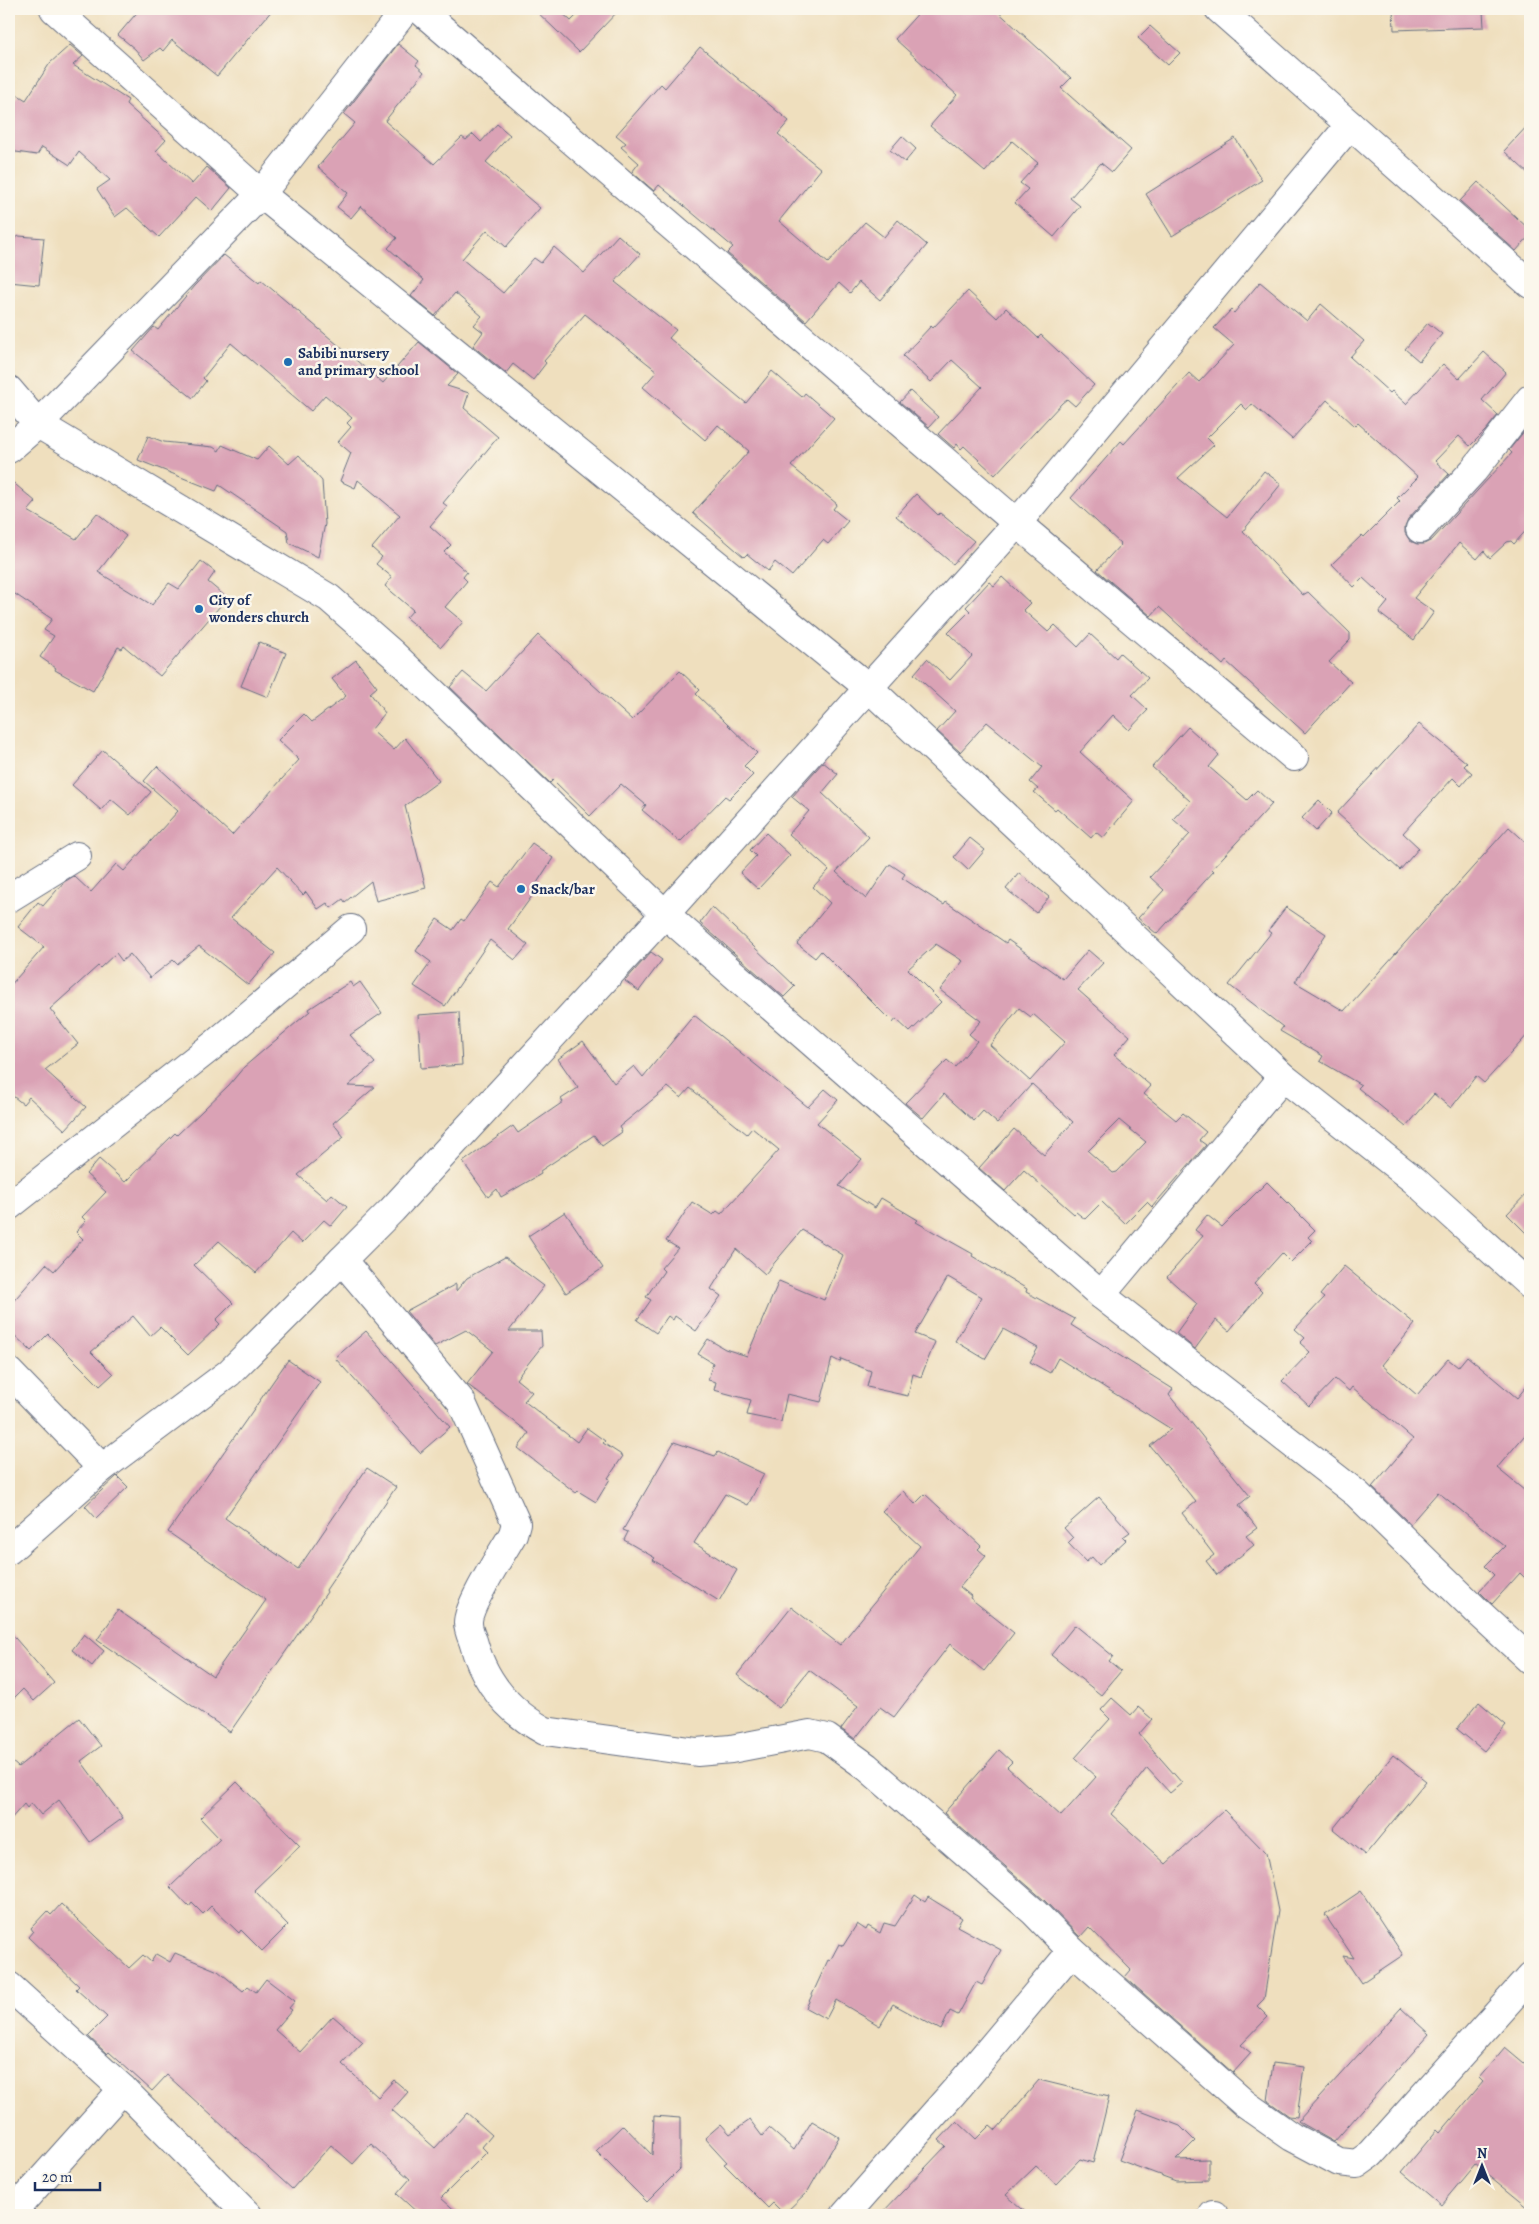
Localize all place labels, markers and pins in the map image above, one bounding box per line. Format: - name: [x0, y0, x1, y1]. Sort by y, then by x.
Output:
- place label: Sabibi nursery and primary school: [298, 343, 419, 380]
- marker: Sabibi nursery and primary school: [282, 356, 294, 368]
- place label: City of wonders church: [208, 590, 309, 627]
- marker: City of wonders church: [193, 603, 205, 615]
- place label: Snack/bar: [531, 879, 595, 899]
- marker: Snack/bar: [515, 883, 527, 895]

